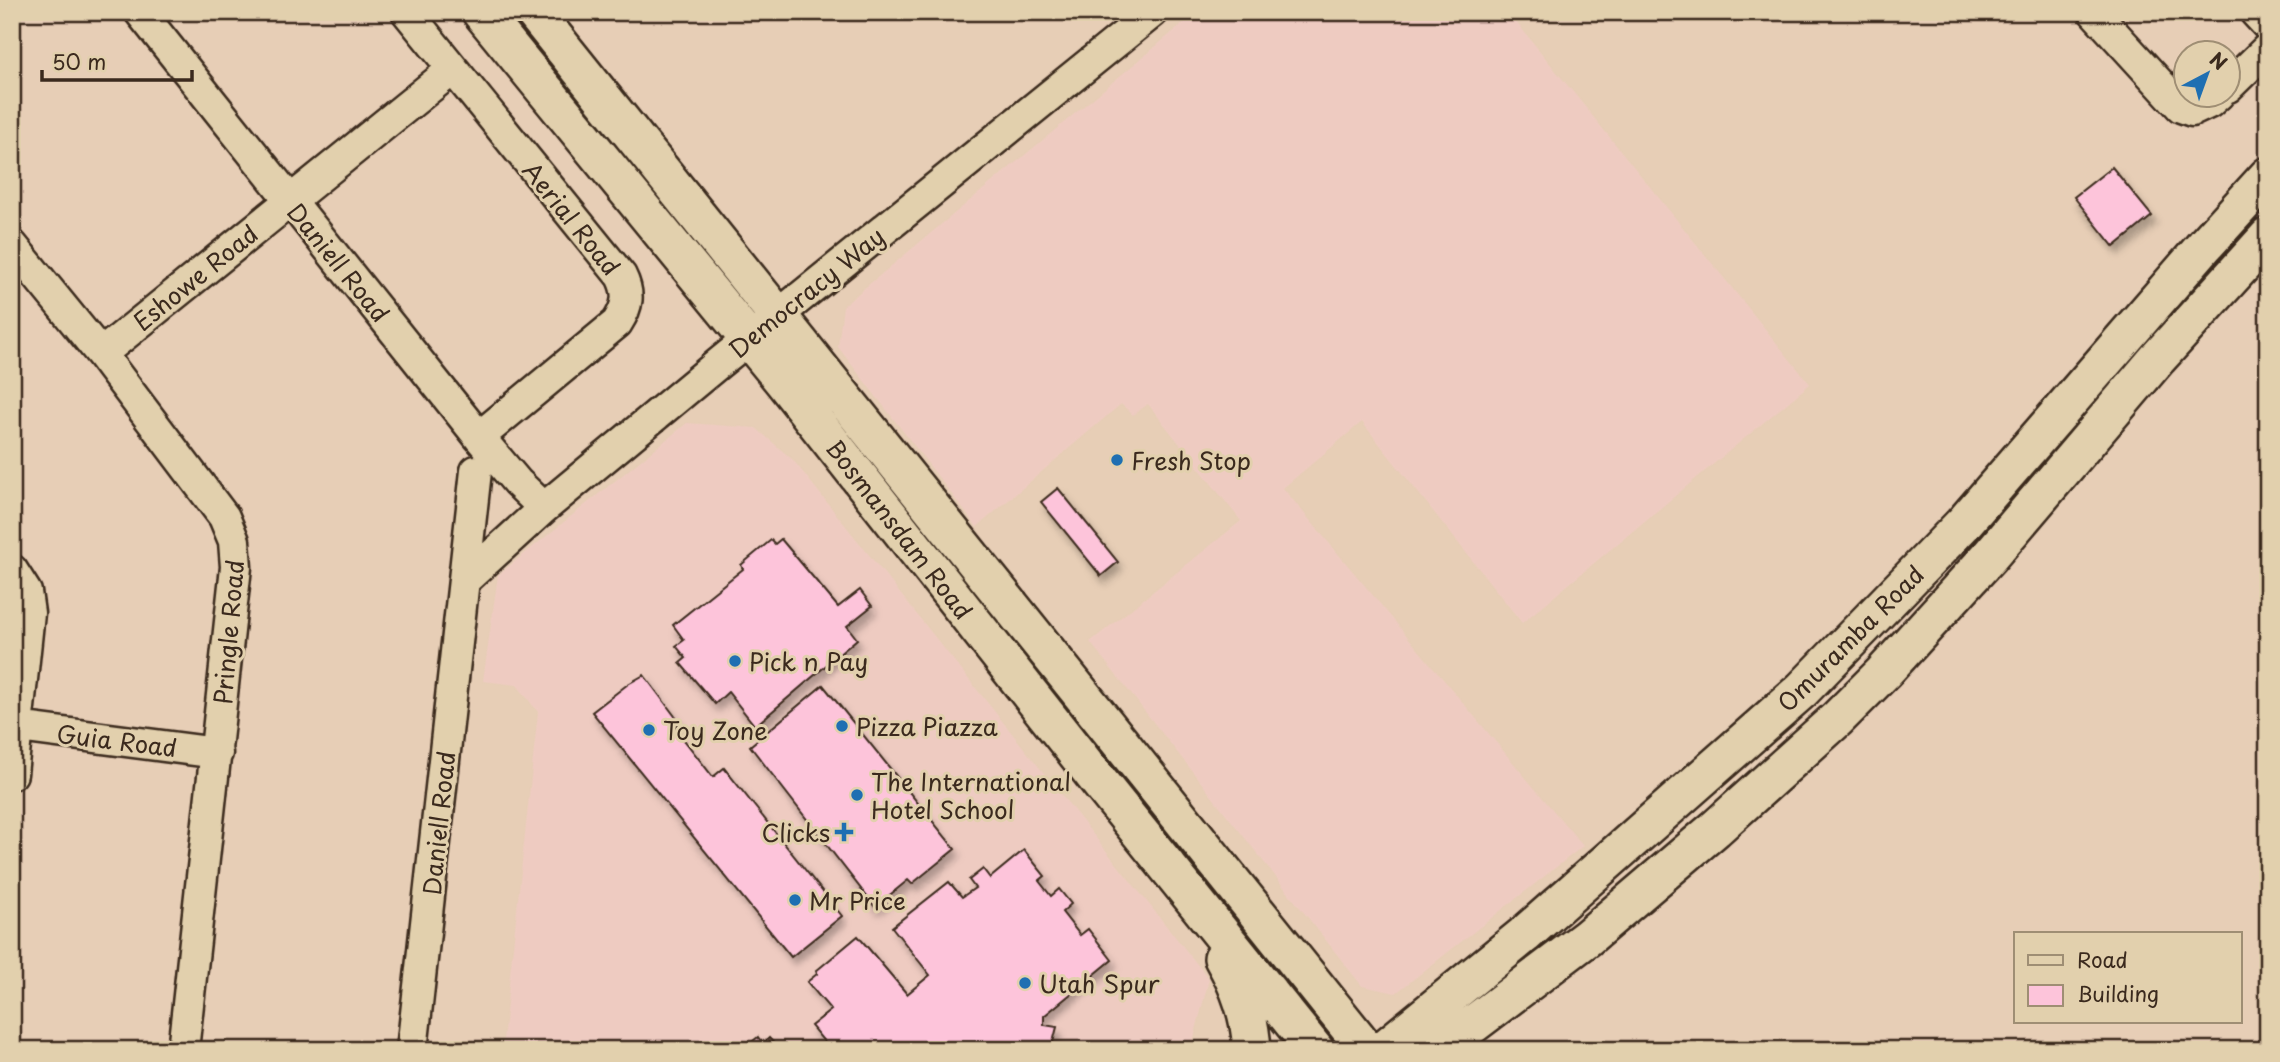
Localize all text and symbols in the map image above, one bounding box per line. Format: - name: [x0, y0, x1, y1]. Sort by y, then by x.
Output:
- scale bar: [42, 38, 192, 82]
- north arrow: [2172, 38, 2242, 108]
- text: 50 m: [52, 45, 106, 77]
- text: N: [2204, 45, 2234, 76]
- street label: Aerial Road: [515, 153, 629, 283]
- street label: Daniell Road: [280, 195, 398, 329]
- street label: Eshowe Road: [125, 215, 265, 339]
- street label: Democracy Way: [720, 218, 892, 366]
- street label: Bosmansdam Road: [818, 431, 982, 627]
- place label: Fresh Stop: [1131, 442, 1251, 478]
- marker: Fresh Stop: [1109, 452, 1125, 468]
- street label: Omuramba Road: [1769, 557, 1931, 719]
- street label: Pringle Road: [204, 558, 252, 706]
- place label: Pick n Pay: [749, 643, 868, 679]
- marker: Pick n Pay: [727, 653, 743, 669]
- place label: Pizza Piazza: [856, 708, 998, 744]
- place label: Toy Zone: [663, 712, 768, 748]
- street label: Guia Road: [55, 715, 179, 765]
- marker: Pizza Piazza: [834, 718, 850, 734]
- marker: Toy Zone: [641, 722, 657, 738]
- street label: Daniell Road: [413, 749, 463, 897]
- place label: The International Hotel School: [871, 763, 1071, 827]
- marker: The International Hotel School: [849, 787, 865, 803]
- place label: Clicks: [761, 814, 830, 850]
- marker: Clicks: [836, 824, 852, 840]
- place label: Mr Price: [809, 882, 906, 918]
- marker: Mr Price: [787, 892, 803, 908]
- legend: [2014, 932, 2242, 1024]
- text: Road: [2077, 943, 2128, 975]
- place label: Utah Spur: [1039, 965, 1160, 1001]
- marker: Utah Spur: [1017, 975, 1033, 991]
- text: Building: [2077, 977, 2159, 1009]

